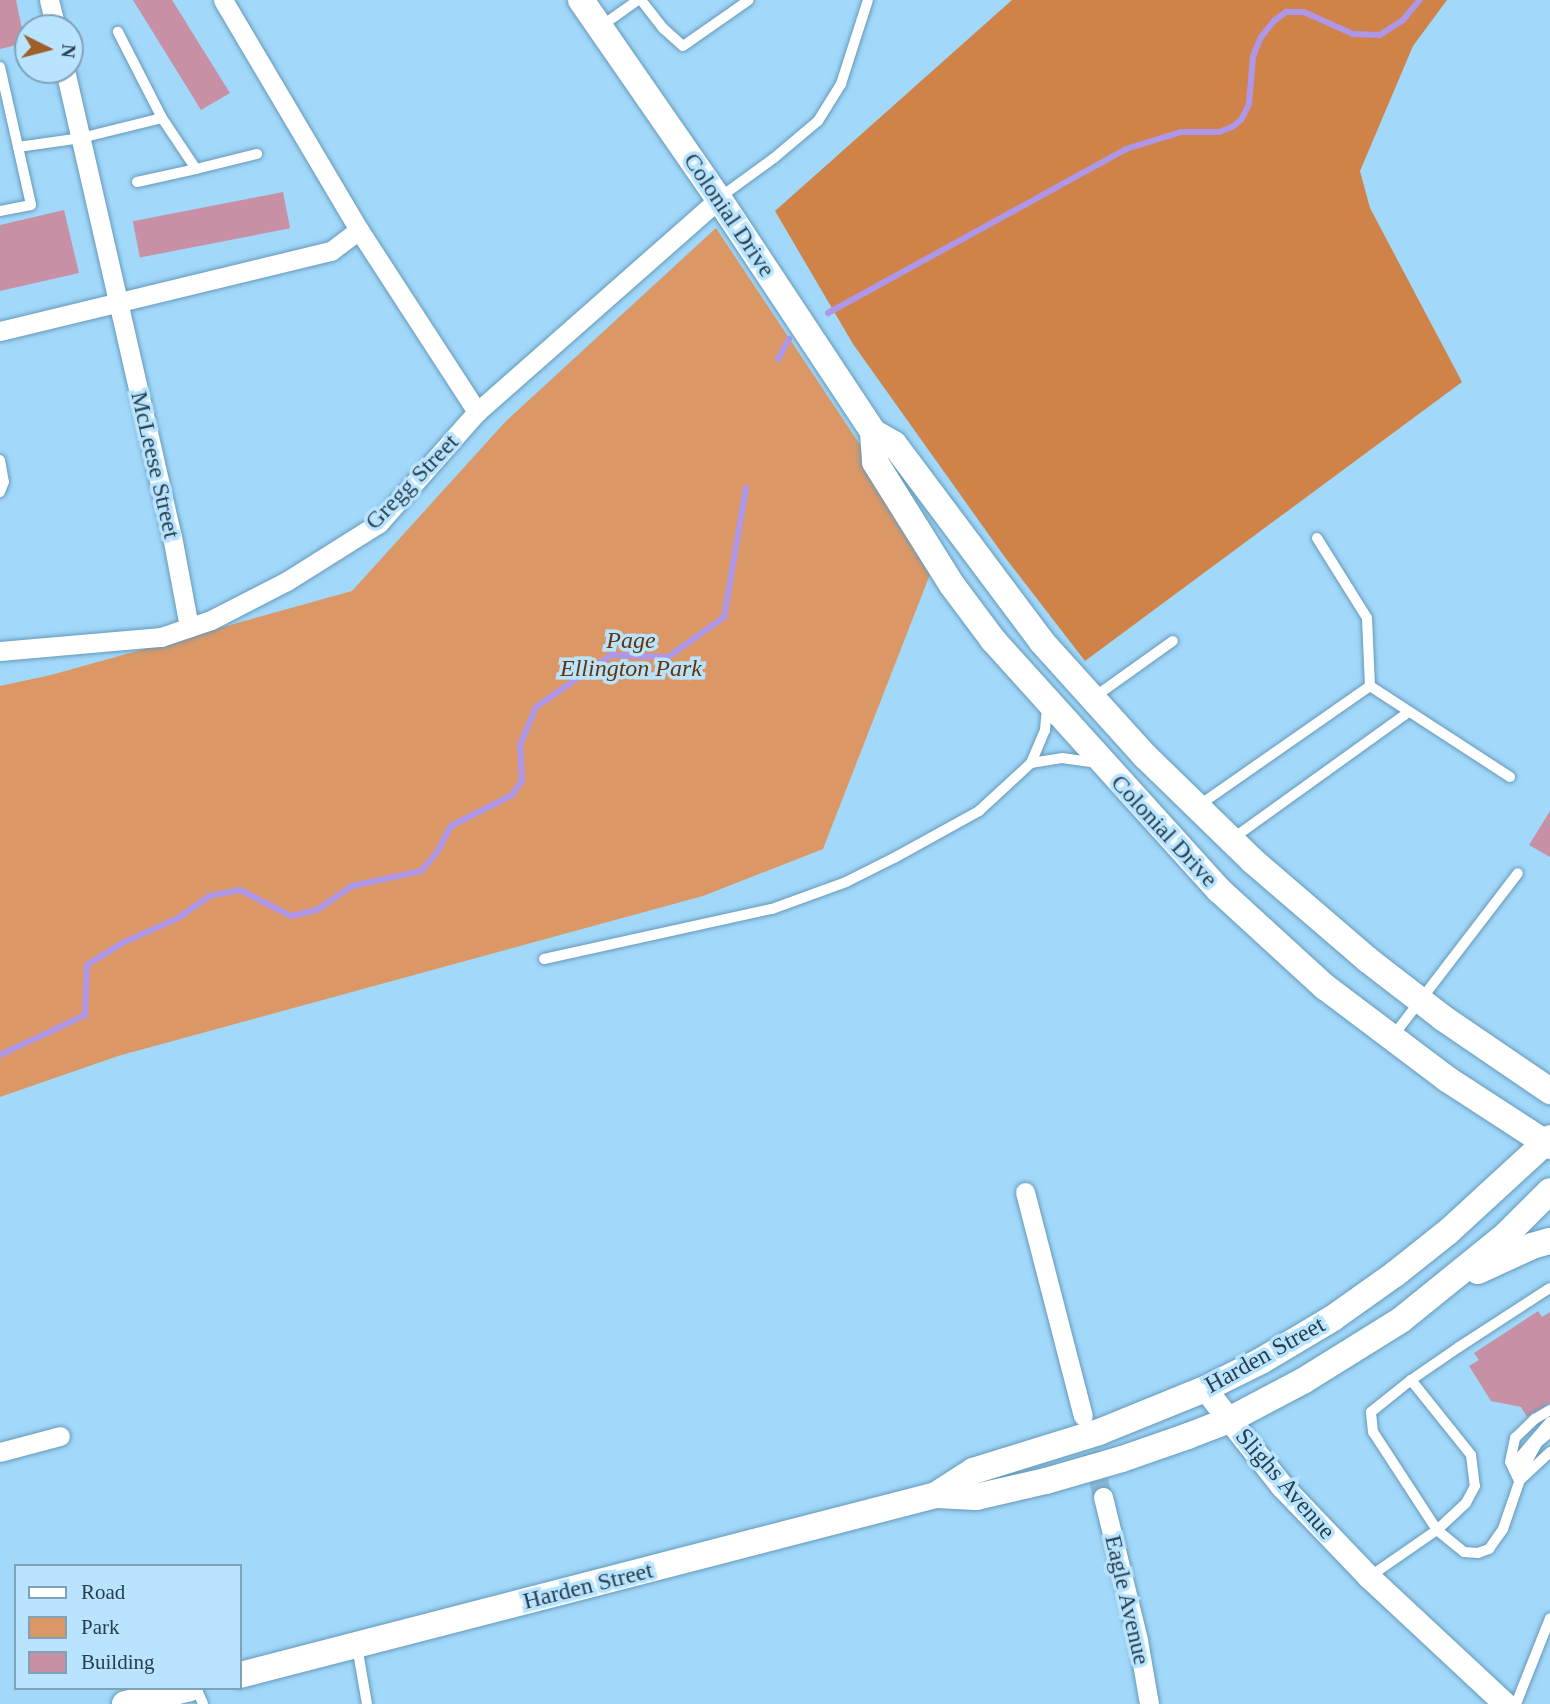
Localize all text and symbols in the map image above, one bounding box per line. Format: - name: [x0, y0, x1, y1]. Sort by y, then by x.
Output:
- north arrow: [14, 14, 84, 84]
- text: N: [57, 43, 80, 59]
- street label: Colonial Drive: [677, 148, 781, 282]
- street label: McLeese Street: [124, 389, 186, 541]
- street label: Gregg Street: [359, 428, 465, 536]
- park label: Page Ellington Park: [560, 627, 702, 683]
- street label: Colonial Drive: [1105, 769, 1223, 893]
- street label: Harden Street: [1200, 1310, 1330, 1400]
- street label: Slighs Avenue: [1229, 1422, 1341, 1546]
- street label: Eagle Avenue: [1098, 1532, 1156, 1668]
- street label: Harden Street: [520, 1556, 656, 1616]
- legend: [14, 1564, 242, 1690]
- text: Road: [81, 1580, 125, 1604]
- text: Park: [81, 1615, 120, 1639]
- text: Building: [81, 1650, 155, 1674]

